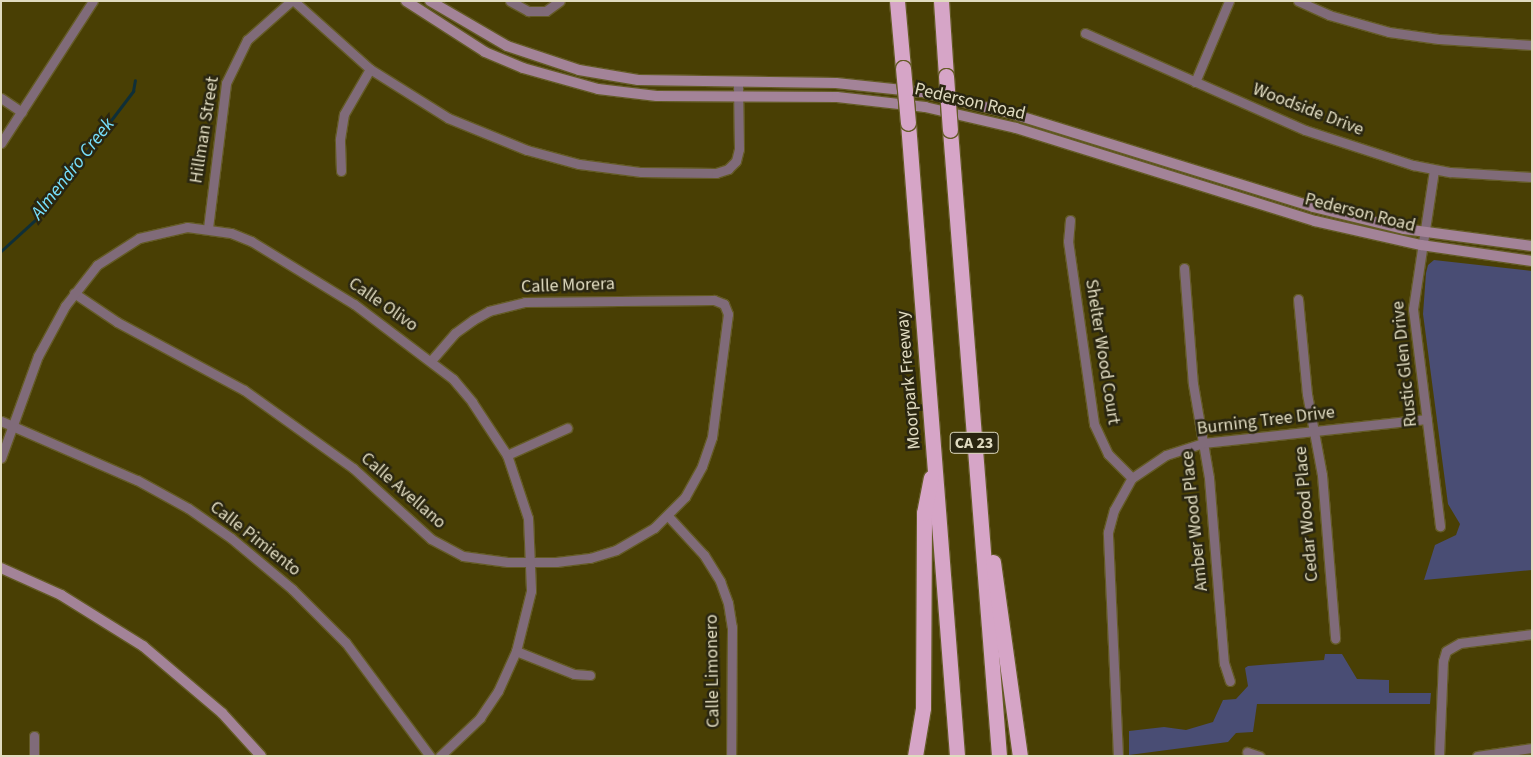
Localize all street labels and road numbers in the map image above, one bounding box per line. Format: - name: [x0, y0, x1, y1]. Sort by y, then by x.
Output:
- street label: Hillman Street: [186, 75, 224, 185]
- street label: Pederson Road: [912, 79, 1028, 125]
- street label: Woodside Drive: [1249, 79, 1367, 141]
- street label: Pederson Road: [1302, 189, 1418, 237]
- street label: Calle Olivo: [344, 273, 422, 337]
- street label: Calle Morera: [521, 274, 615, 298]
- street label: Shelter Wood Court: [1080, 278, 1124, 426]
- street label: Rustic Glen Drive: [1388, 300, 1422, 428]
- street label: Moorpark Freeway: [892, 310, 926, 450]
- street label: Burning Tree Drive: [1196, 402, 1336, 440]
- road number: CA 23: [949, 429, 999, 456]
- street label: Cedar Wood Place: [1290, 445, 1324, 583]
- street label: Calle Avellano: [356, 448, 450, 534]
- street label: Amber Wood Place: [1177, 450, 1213, 592]
- street label: Calle Pimiento: [205, 497, 305, 581]
- street label: Calle Limonero: [701, 614, 725, 728]

